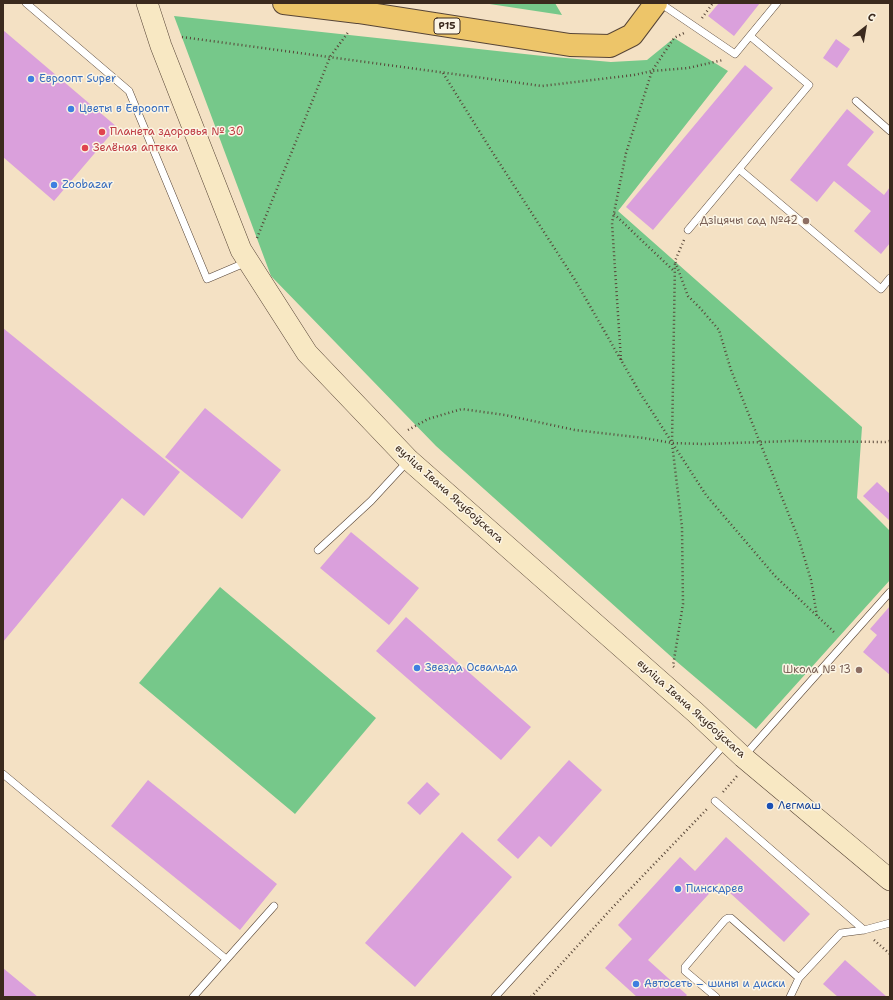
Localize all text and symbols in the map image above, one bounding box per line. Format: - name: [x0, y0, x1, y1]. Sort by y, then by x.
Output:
- north arrow: [845, 8, 885, 48]
- text: С: [865, 9, 878, 25]
- road number: Р15: [434, 18, 460, 34]
- place label: Евроопт Super: [39, 72, 116, 86]
- marker: Евроопт Super: [26, 74, 36, 84]
- place label: Цветы в Евроопт: [79, 102, 169, 116]
- marker: Цветы в Евроопт: [66, 104, 76, 114]
- place label: Планета здоровья № 30: [110, 125, 243, 139]
- marker: Планета здоровья № 30: [97, 127, 107, 137]
- place label: Зелёная аптека: [93, 141, 178, 155]
- marker: Зелёная аптека: [80, 143, 90, 153]
- place label: Zoobazar: [62, 178, 113, 192]
- marker: Zoobazar: [49, 180, 59, 190]
- place label: Дзіцячы сад №42: [700, 214, 798, 228]
- marker: Дзіцячы сад №42: [801, 216, 811, 226]
- street label: вуліца Івана Якубоўскага: [392, 442, 506, 546]
- street label: вуліца Івана Якубоўскага: [634, 657, 748, 761]
- place label: Звезда Освальда: [425, 661, 518, 675]
- marker: Звезда Освальда: [412, 663, 422, 673]
- place label: Школа № 13: [783, 663, 851, 677]
- marker: Школа № 13: [854, 665, 864, 675]
- place label: Легмаш: [778, 799, 821, 813]
- marker: Легмаш: [765, 801, 775, 811]
- place label: Пинскдрев: [686, 882, 743, 896]
- marker: Пинскдрев: [673, 884, 683, 894]
- place label: Автосеть – шины и диски: [644, 977, 785, 991]
- marker: Автосеть – шины и диски: [631, 979, 641, 989]

